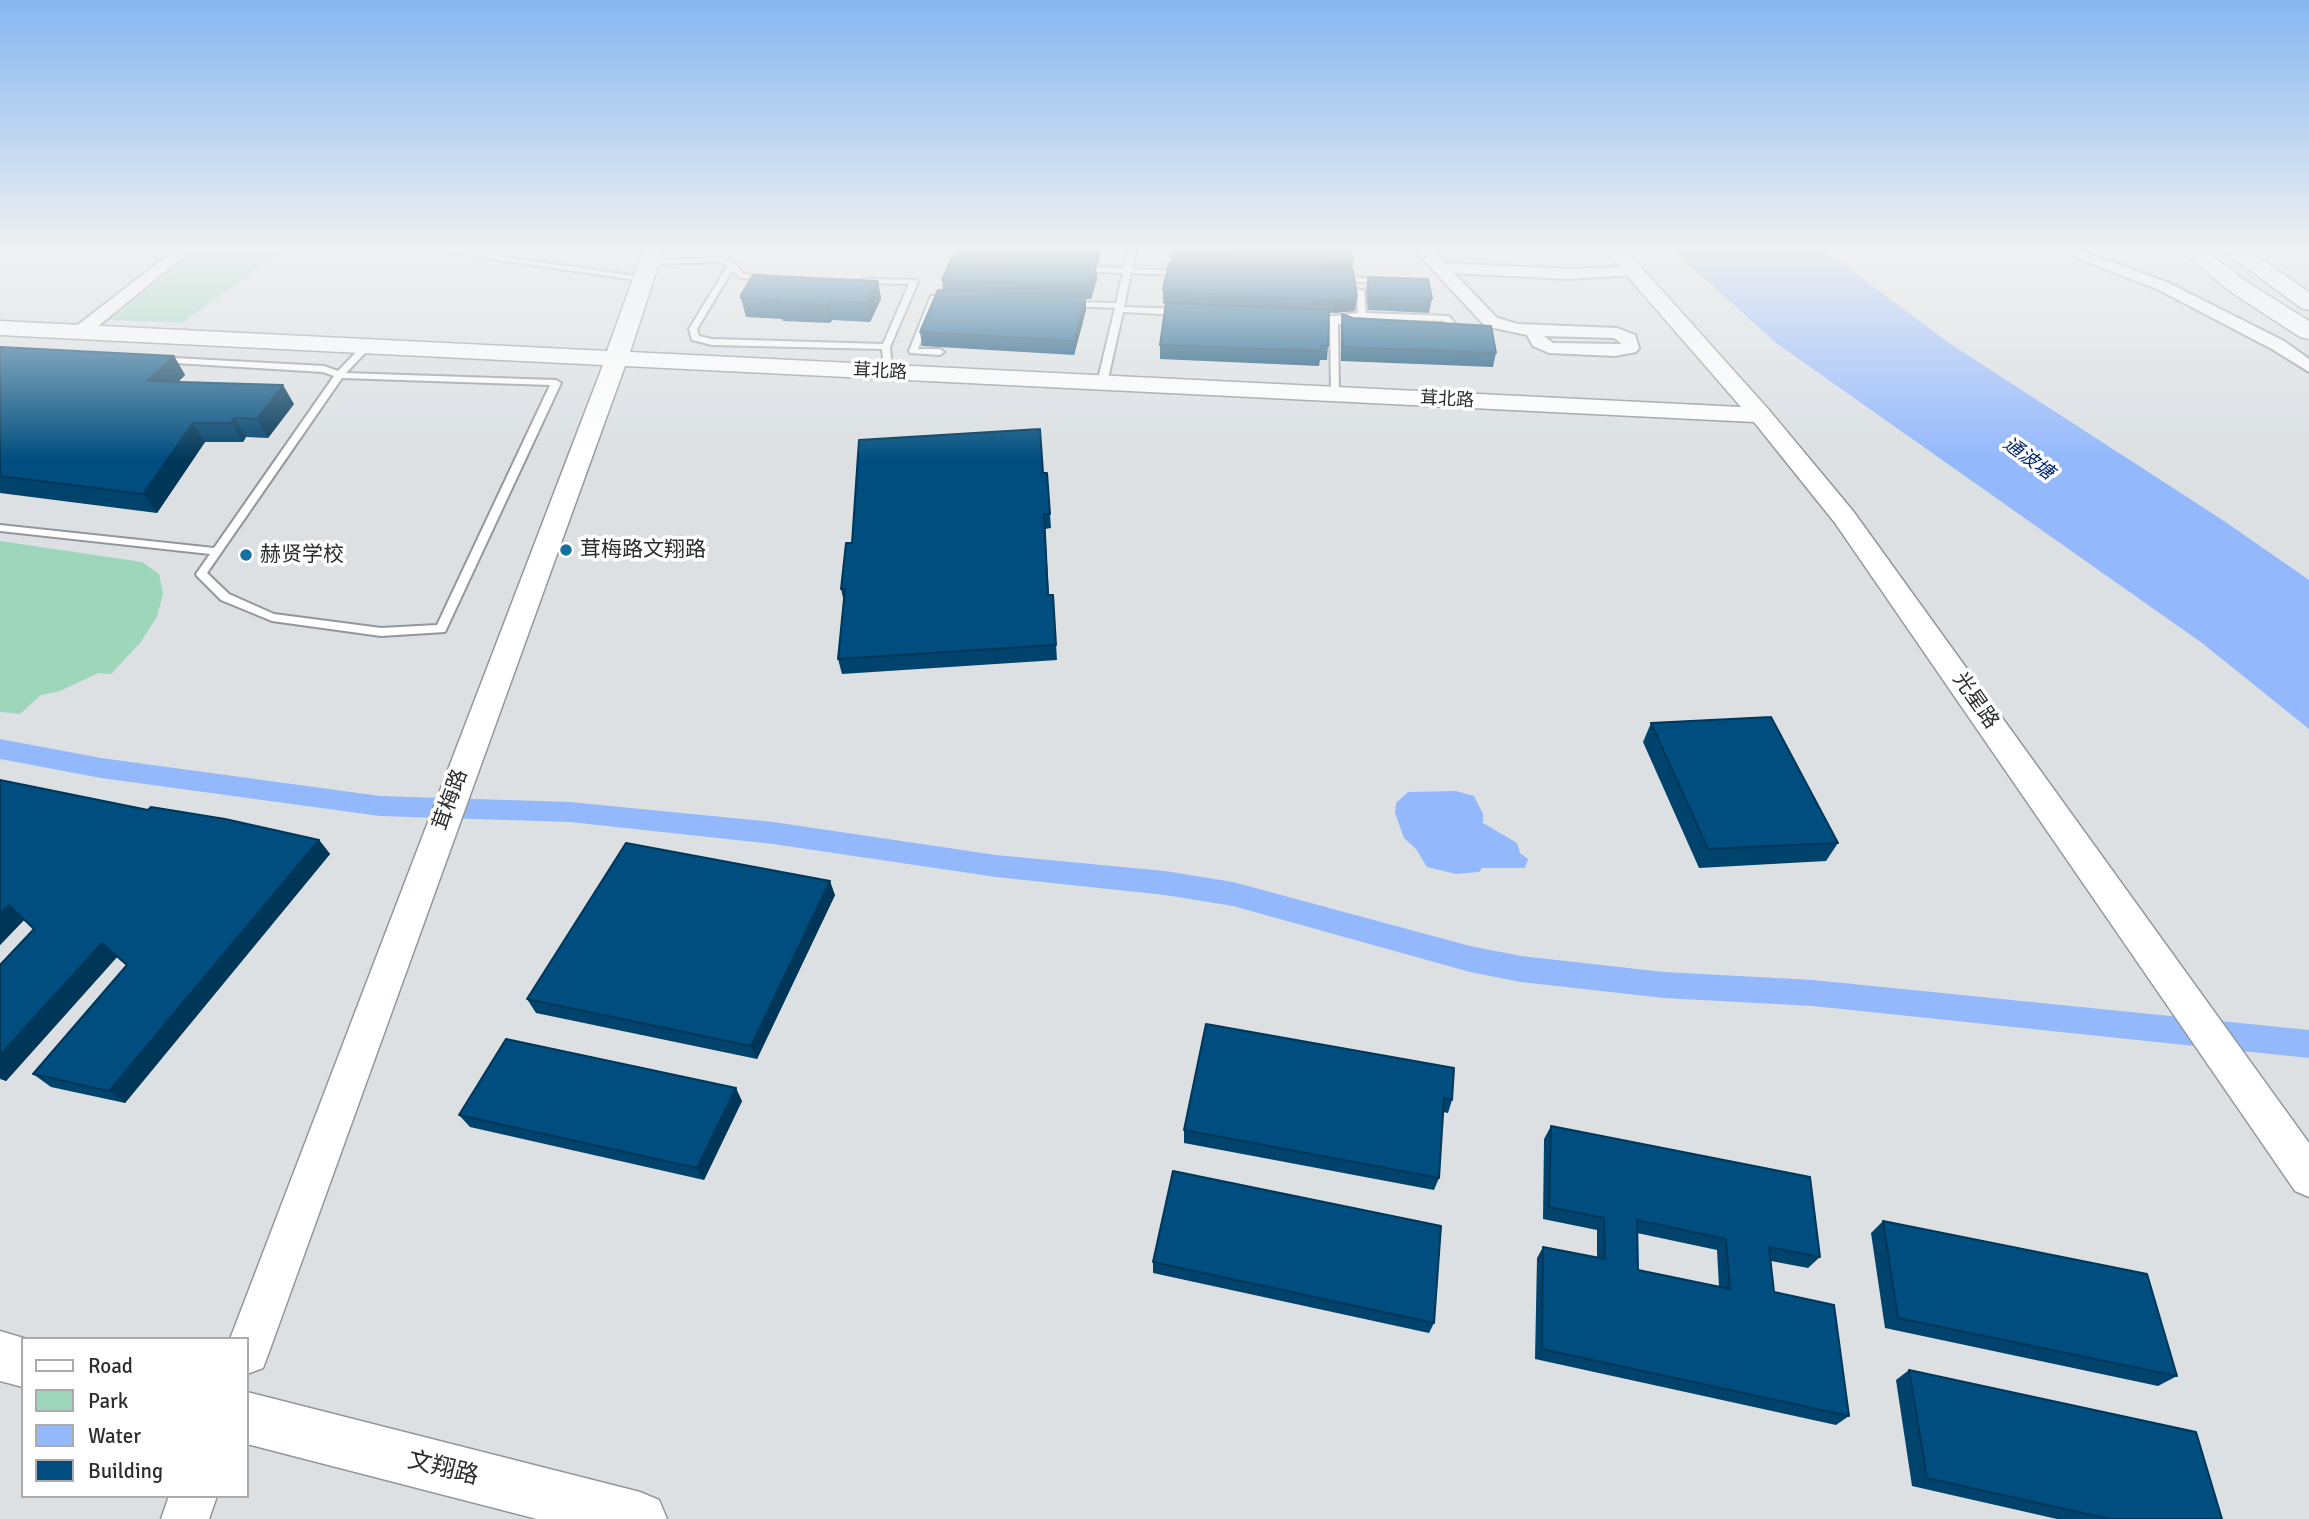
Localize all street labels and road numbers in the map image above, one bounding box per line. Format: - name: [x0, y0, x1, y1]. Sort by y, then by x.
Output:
- street label: 茸北路: [852, 360, 908, 384]
- street label: 茸北路: [1419, 388, 1475, 412]
- street label: 光星路: [1947, 668, 2003, 734]
- street label: 茸梅路: [428, 766, 474, 834]
- street label: 文翔路: [405, 1446, 481, 1492]

